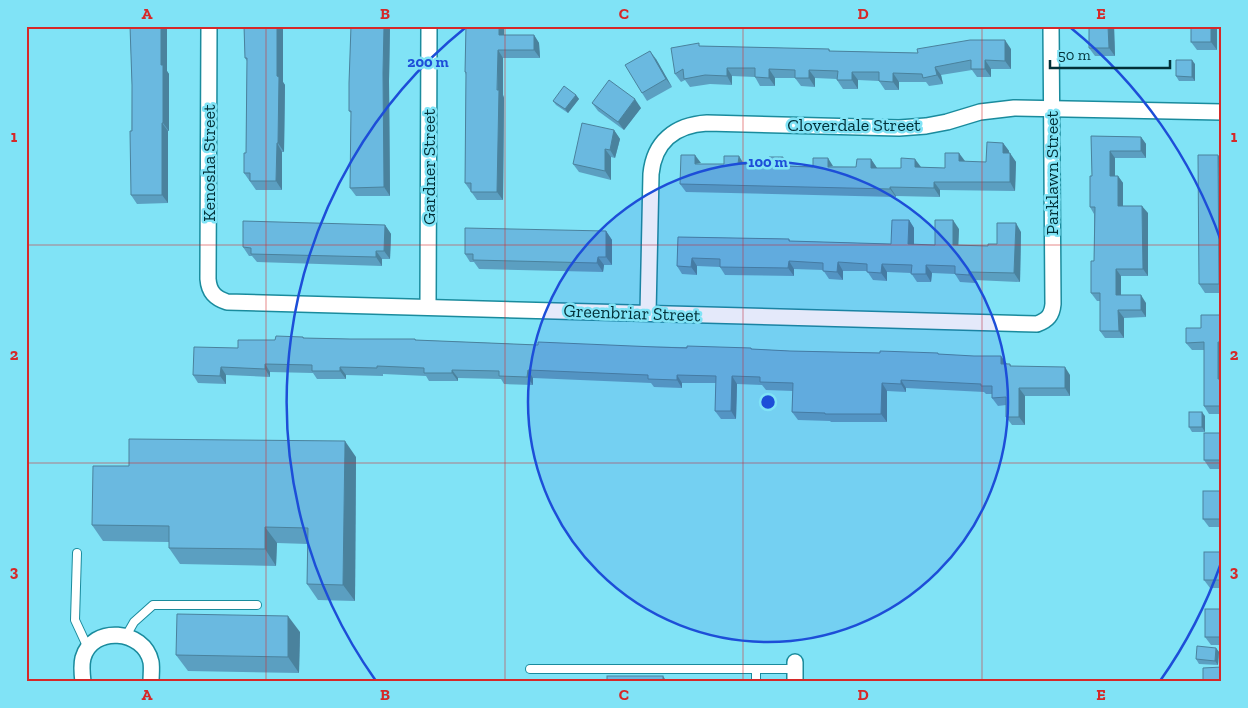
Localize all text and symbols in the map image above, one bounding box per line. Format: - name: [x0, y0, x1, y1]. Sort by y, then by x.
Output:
- text: A: [142, 4, 153, 23]
- text: B: [380, 4, 390, 23]
- text: C: [619, 4, 629, 23]
- text: D: [857, 4, 869, 23]
- text: E: [1096, 4, 1106, 23]
- scale bar: [1050, 38, 1170, 70]
- text: 50 m: [1058, 46, 1091, 64]
- text: 200 m: [407, 53, 449, 71]
- street label: Kenosha Street: [198, 104, 220, 222]
- street label: Gardner Street: [418, 109, 440, 225]
- street label: Parklawn Street: [1041, 110, 1063, 235]
- street label: Cloverdale Street: [787, 114, 921, 136]
- text: 1: [11, 127, 18, 146]
- text: 1: [1231, 127, 1238, 146]
- text: 100 m: [748, 153, 788, 171]
- street label: Greenbriar Street: [563, 300, 701, 326]
- text: 2: [10, 345, 19, 364]
- text: 2: [1230, 345, 1239, 364]
- centre of rings: [759, 393, 777, 411]
- text: 3: [10, 562, 19, 581]
- text: 3: [1230, 562, 1239, 581]
- text: A: [142, 685, 153, 704]
- text: B: [380, 685, 390, 704]
- text: C: [619, 685, 629, 704]
- text: D: [857, 685, 869, 704]
- text: E: [1096, 685, 1106, 704]

